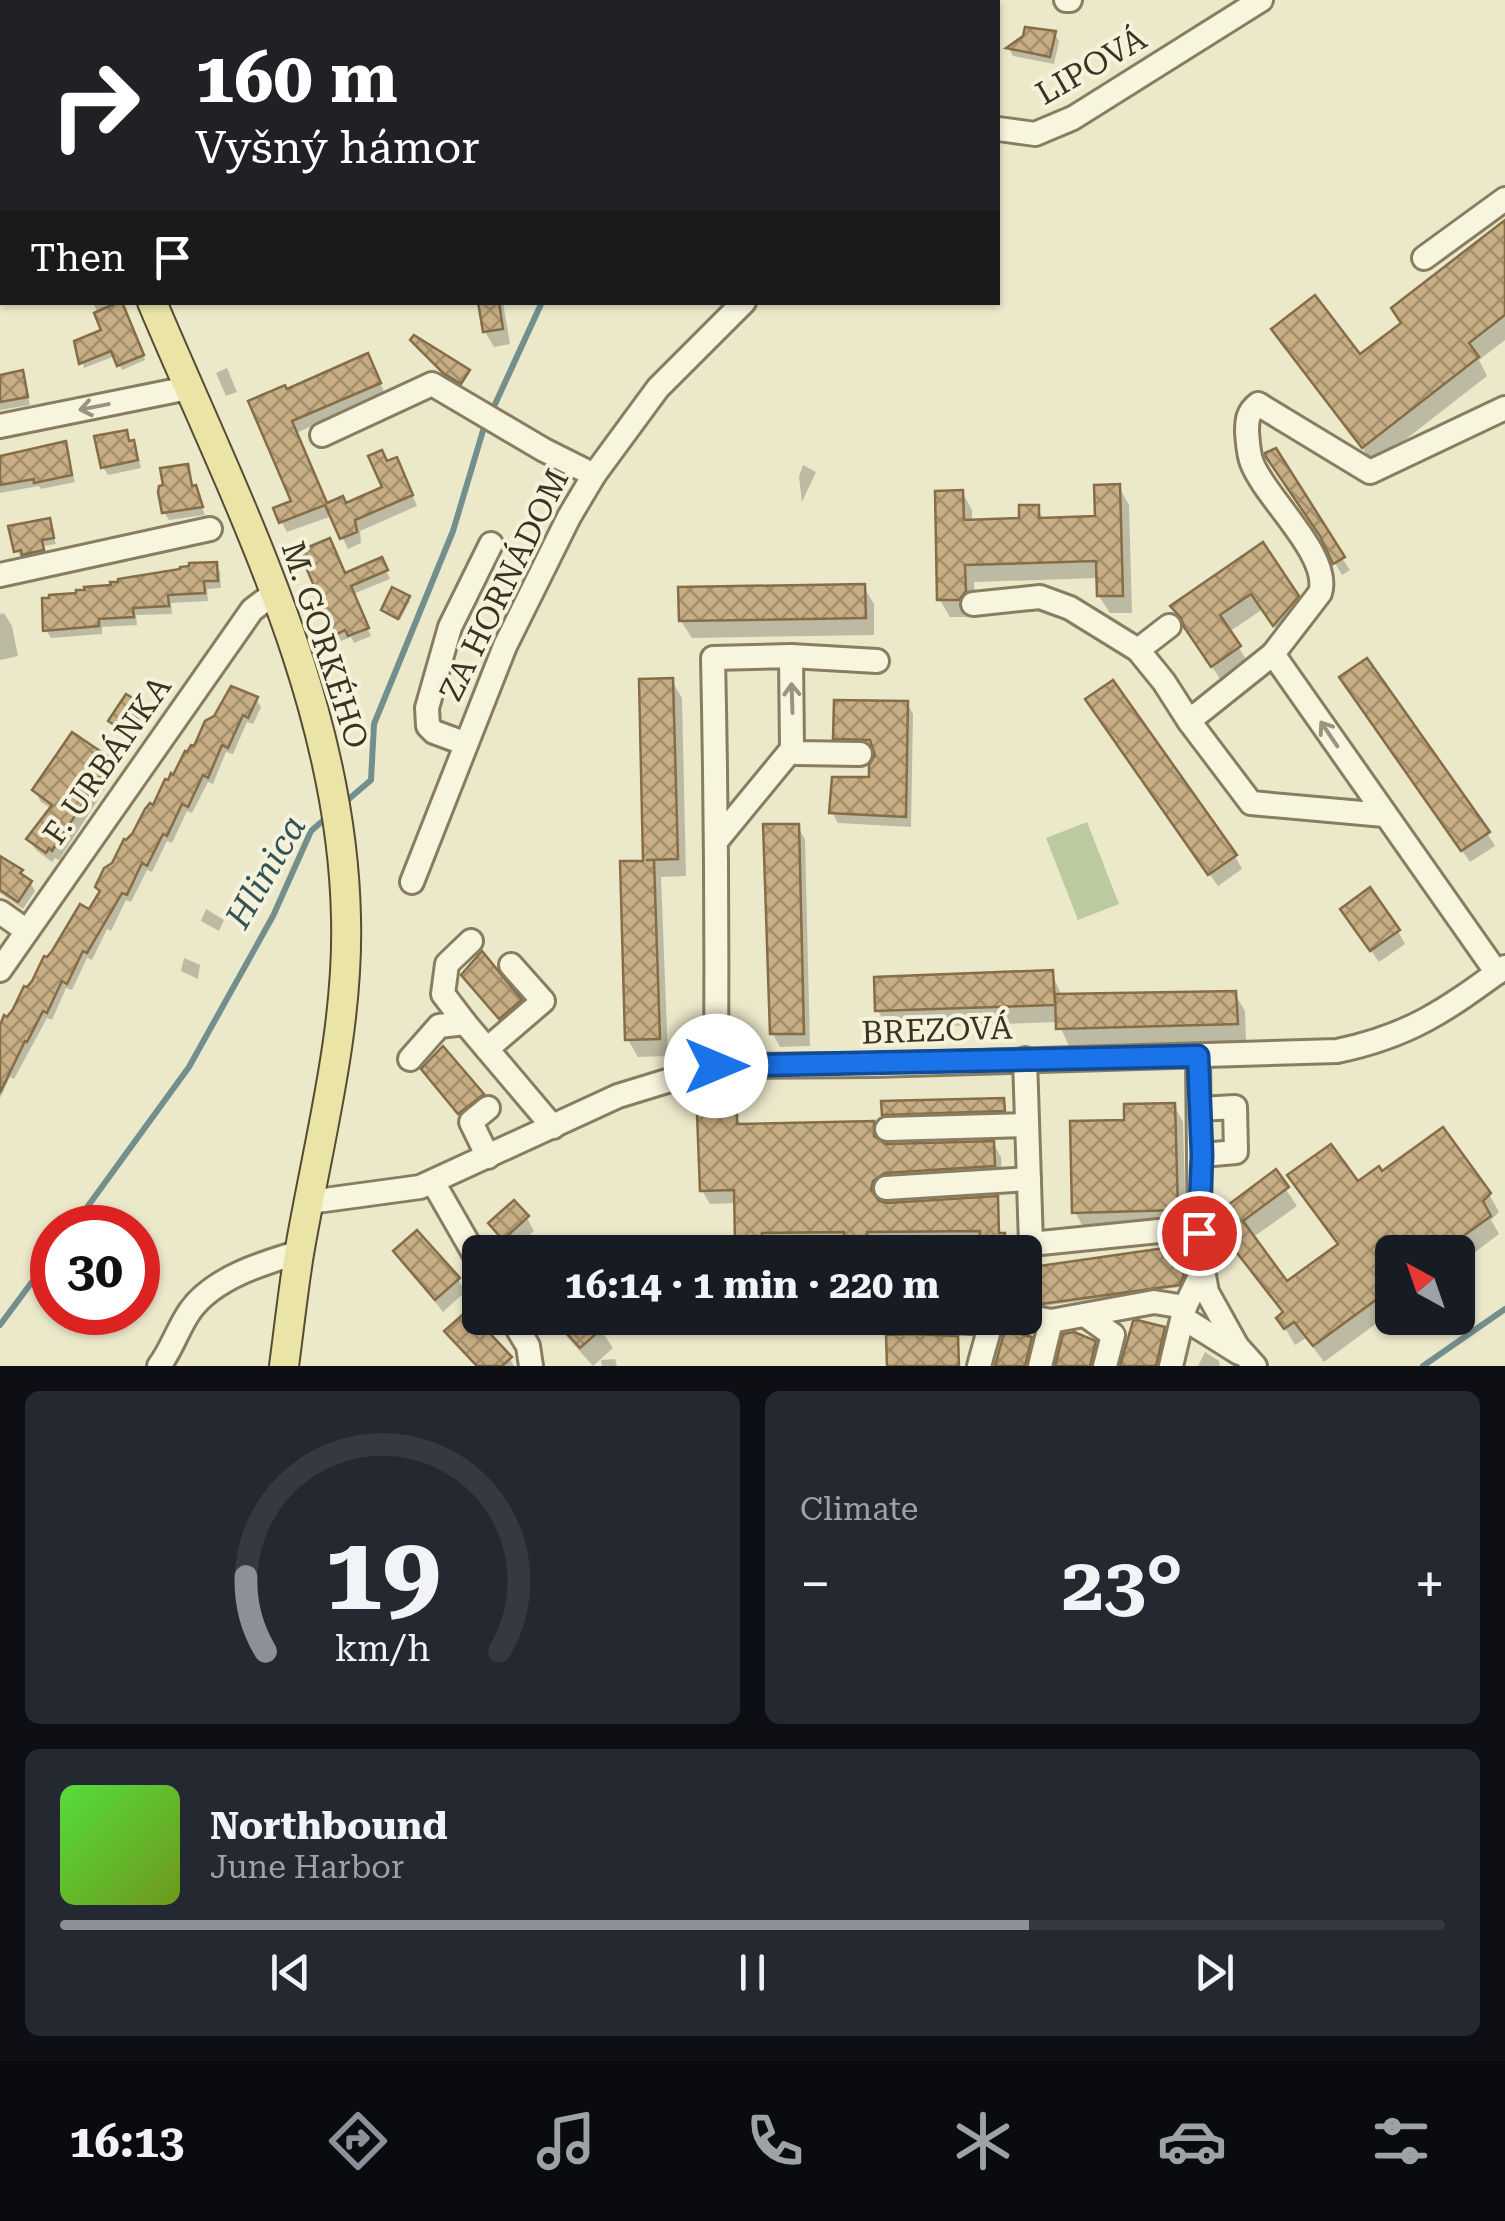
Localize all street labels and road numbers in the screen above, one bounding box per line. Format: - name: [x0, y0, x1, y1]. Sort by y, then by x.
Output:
- street label: LIPOVÁ: [1029, 19, 1153, 113]
- street label: ZA HORNÁDOM: [431, 463, 577, 707]
- street label: M. GORKÉHO: [274, 537, 376, 753]
- street label: F. URBÁNKA: [35, 668, 179, 851]
- street label: BREZOVÁ: [861, 1008, 1014, 1052]

